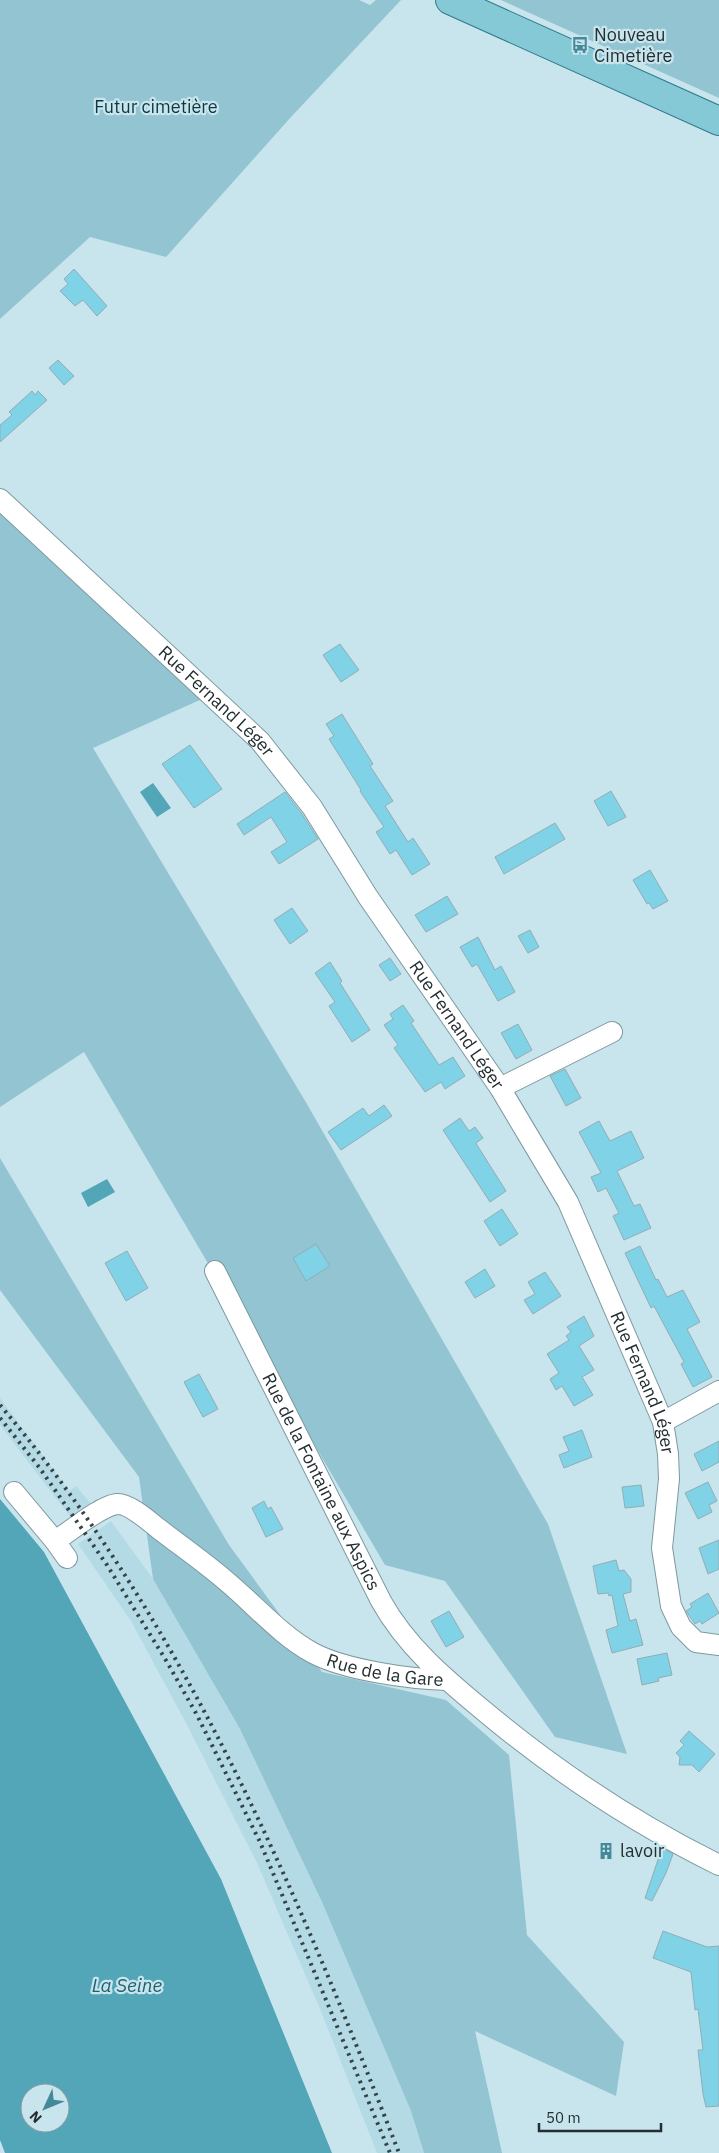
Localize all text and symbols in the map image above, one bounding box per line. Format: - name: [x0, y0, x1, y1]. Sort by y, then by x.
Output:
- place label: Nouveau Cimetière: [594, 23, 672, 67]
- bus stop icon: Nouveau Cimetière: [570, 35, 590, 55]
- park label: Futur cimetière: [94, 95, 218, 118]
- street label: Rue Fernand Léger: [154, 640, 280, 761]
- street label: Rue Fernand Léger: [404, 956, 510, 1094]
- street label: Rue Fernand Léger: [606, 1308, 680, 1456]
- street label: Rue de la Fontaine aux Aspics: [257, 1369, 386, 1594]
- street label: Rue de la Gare: [324, 1648, 444, 1691]
- place label: lavoir: [620, 1839, 665, 1862]
- building icon: lavoir: [596, 1841, 616, 1861]
- water label: La Seine: [92, 1973, 163, 1997]
- north arrow: [20, 2083, 70, 2133]
- scale bar: [539, 2100, 662, 2132]
- text: N: [26, 2107, 46, 2127]
- text: 50 m: [546, 2108, 581, 2127]

